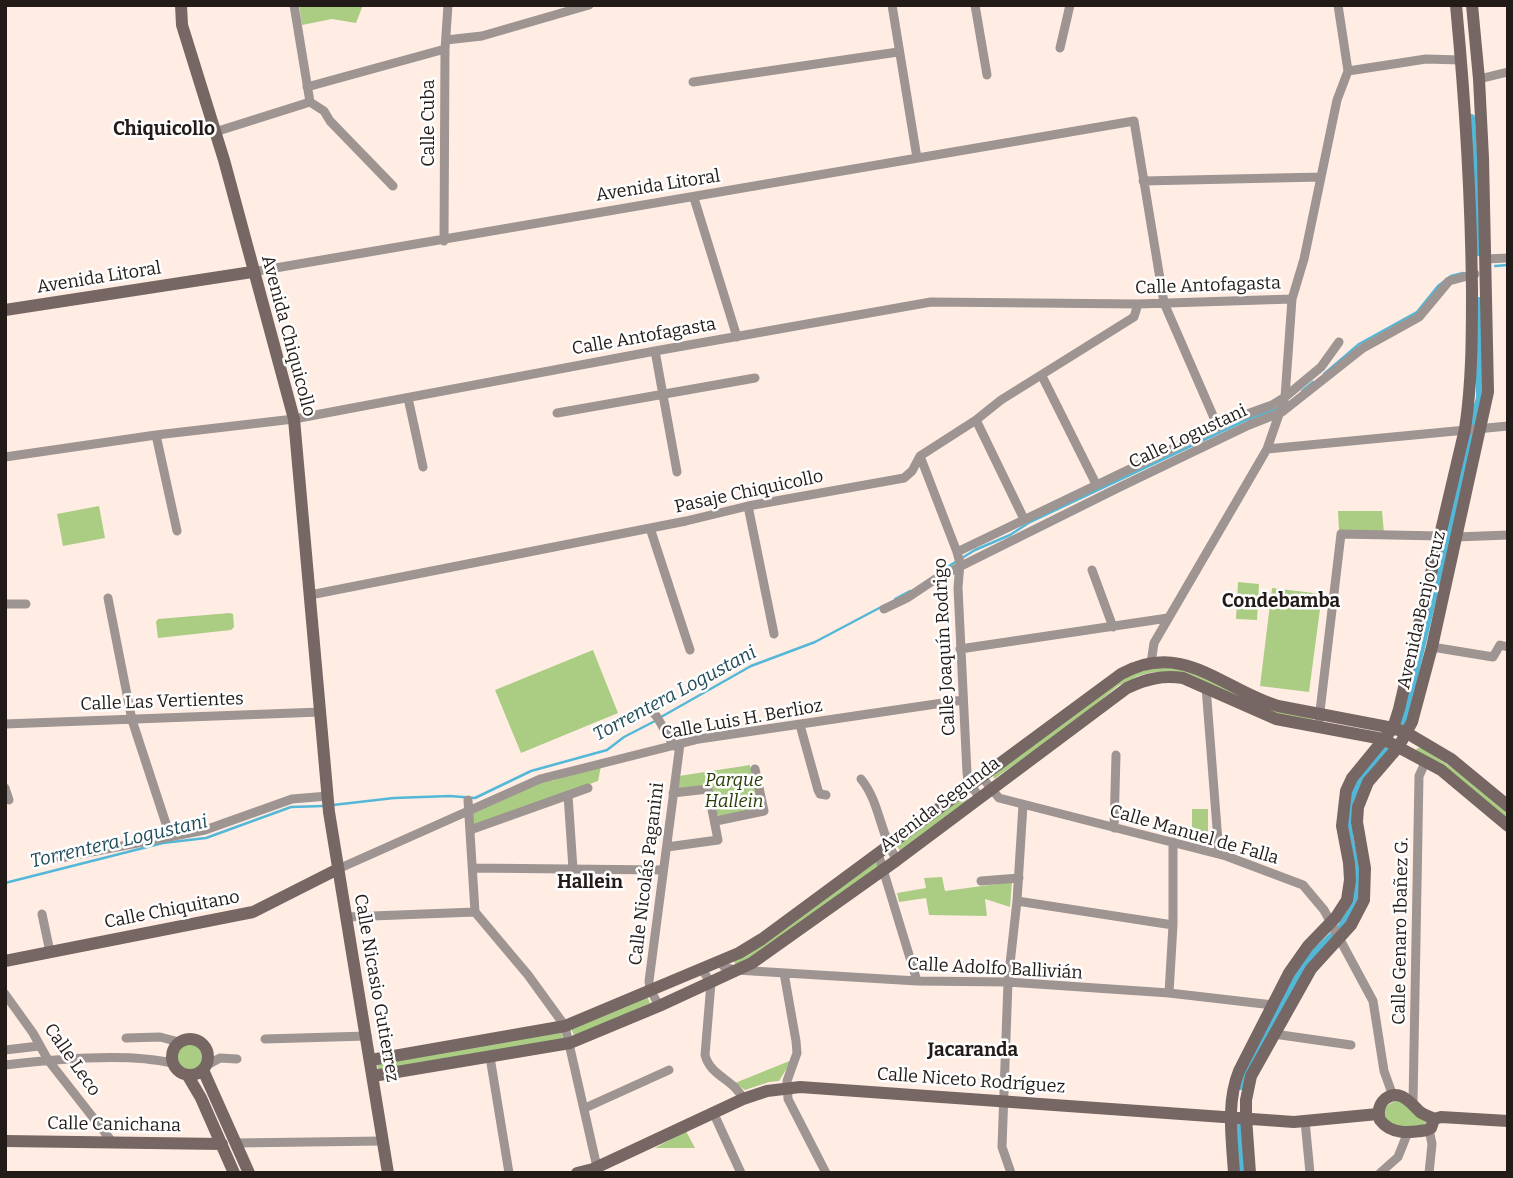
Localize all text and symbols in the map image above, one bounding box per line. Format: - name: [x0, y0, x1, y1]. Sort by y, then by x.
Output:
- street label: Calle Cuba: [418, 79, 440, 167]
- district label: Chiquicollo: [113, 119, 215, 141]
- street label: Avenida Litoral: [594, 166, 722, 206]
- street label: Avenida Chiquicollo: [256, 253, 320, 419]
- street label: Avenida Litoral: [35, 258, 163, 298]
- street label: Calle Antofagasta: [1135, 273, 1281, 299]
- street label: Calle Antofagasta: [570, 314, 718, 360]
- street label: Calle Logustani: [1126, 400, 1250, 474]
- street label: Pasaje Chiquicollo: [673, 466, 825, 518]
- street label: Avenida Benjo Cruz: [1393, 529, 1451, 691]
- street label: Calle Joaquín Rodrigo: [930, 557, 960, 737]
- district label: Condebamba: [1222, 591, 1340, 613]
- water label: Torrentera Logustani: [590, 641, 760, 747]
- street label: Calle Las Vertientes: [80, 688, 244, 716]
- street label: Calle Luis H. Berlioz: [660, 695, 824, 745]
- street label: Avenida Segunda: [876, 753, 1004, 857]
- park label: Parque Hallein: [705, 770, 763, 812]
- street label: Calle Nicolás Paganini: [625, 781, 669, 967]
- street label: Calle Manuel de Falla: [1107, 800, 1281, 870]
- water label: Torrentera Logustani: [28, 811, 210, 873]
- street label: Calle Genaro Ibañez G.: [1389, 837, 1413, 1025]
- district label: Hallein: [557, 872, 623, 894]
- street label: Calle Chiquitano: [103, 886, 241, 934]
- street label: Calle Nicasio Gutierrez: [349, 892, 403, 1084]
- street label: Calle Adolfo Ballivián: [907, 954, 1083, 984]
- street label: Calle Leco: [39, 1020, 105, 1100]
- district label: Jacaranda: [928, 1040, 1018, 1062]
- street label: Calle Niceto Rodríguez: [876, 1064, 1066, 1098]
- street label: Calle Canichana: [47, 1113, 181, 1137]

